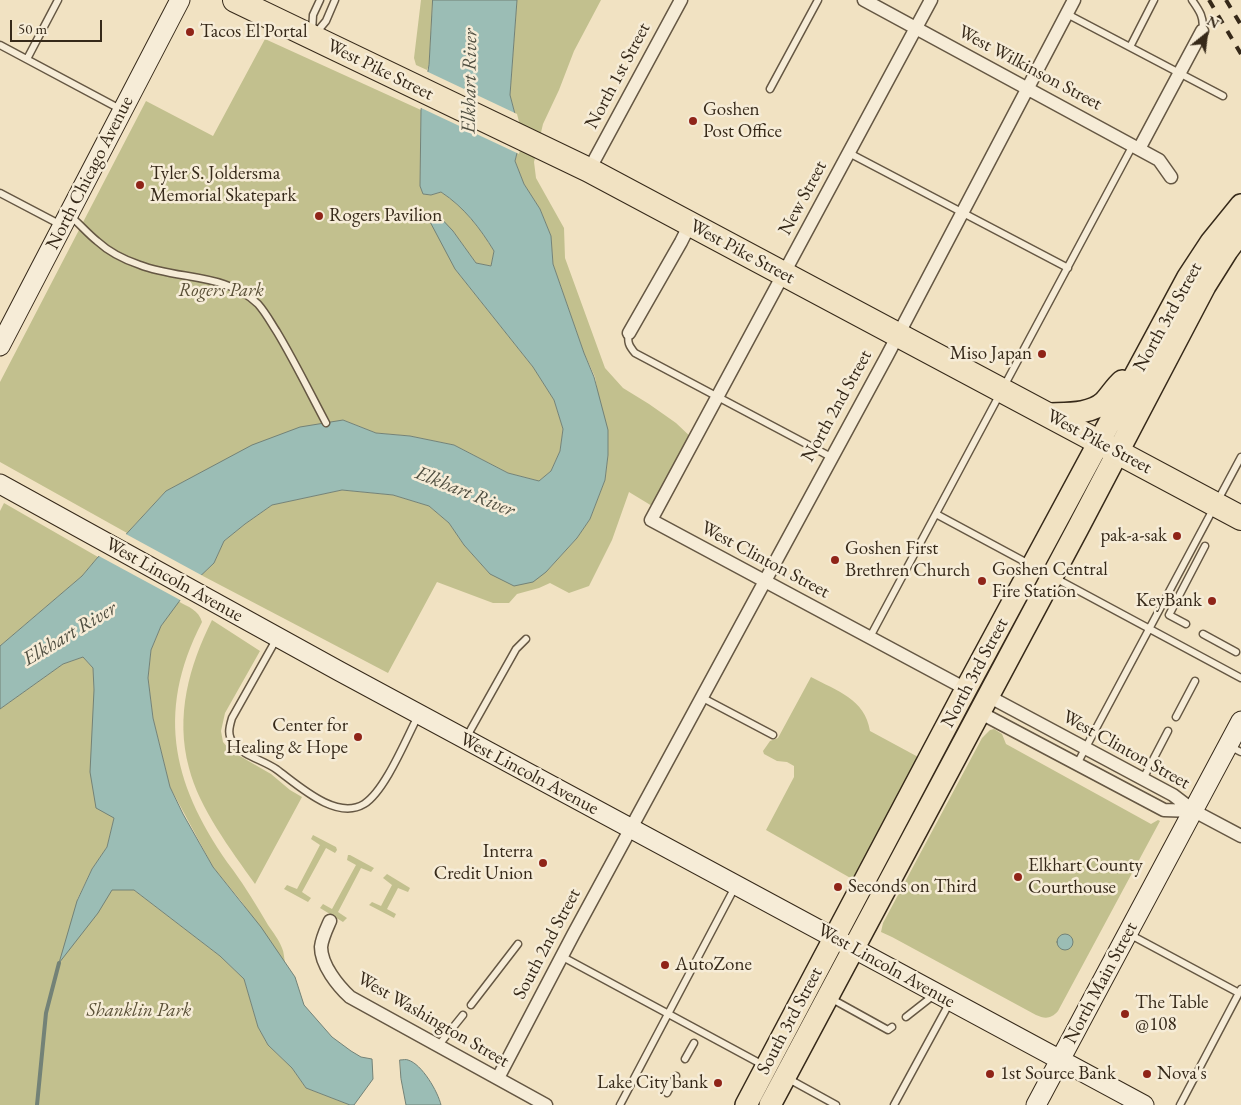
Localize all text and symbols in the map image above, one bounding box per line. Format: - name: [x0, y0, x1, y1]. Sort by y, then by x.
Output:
- scale bar: [12, 10, 105, 42]
- north arrow: [1181, 10, 1231, 60]
- text: N: [1204, 11, 1223, 32]
- text: 50 m: [18, 19, 47, 38]
- street label: North 1st Street: [580, 19, 656, 133]
- street label: West Wilkinson Street: [954, 20, 1106, 116]
- place label: Tacos El Portal: [200, 21, 307, 43]
- marker: Tacos El Portal: [184, 26, 196, 38]
- water label: Elkhart River: [457, 28, 483, 134]
- street label: West Pike Street: [323, 34, 437, 106]
- street label: North Chicago Avenue: [41, 92, 139, 254]
- place label: Goshen Post Office: [703, 99, 782, 143]
- marker: Goshen Post Office: [687, 115, 699, 127]
- street label: New Street: [774, 157, 832, 239]
- place label: Tyler S. Joldersma Memorial Skatepark: [150, 163, 296, 207]
- marker: Tyler S. Joldersma Memorial Skatepark: [134, 179, 146, 191]
- place label: Rogers Pavilion: [329, 205, 442, 227]
- marker: Rogers Pavilion: [313, 210, 325, 222]
- street label: West Pike Street: [686, 215, 798, 289]
- street label: North 3rd Street: [1129, 259, 1207, 375]
- park label: Rogers Park: [178, 280, 264, 302]
- place label: Miso Japan: [950, 343, 1032, 365]
- street label: North 2nd Street: [797, 346, 877, 466]
- marker: Miso Japan: [1036, 348, 1048, 360]
- street label: West Pike Street: [1043, 405, 1155, 479]
- water label: Elkhart River: [412, 461, 518, 523]
- street label: West Clinton Street: [697, 516, 833, 604]
- place label: pak-a-sak: [1100, 525, 1167, 547]
- marker: pak-a-sak: [1171, 530, 1183, 542]
- street label: West Lincoln Avenue: [101, 533, 247, 627]
- place label: Goshen First Brethren Church: [845, 538, 970, 582]
- marker: Goshen First Brethren Church: [829, 554, 841, 566]
- place label: Goshen Central Fire Station: [992, 559, 1108, 603]
- marker: Goshen Central Fire Station: [976, 575, 988, 587]
- place label: KeyBank: [1136, 590, 1202, 612]
- marker: KeyBank: [1206, 595, 1218, 607]
- water label: Elkhart River: [19, 597, 121, 671]
- street label: North 3rd Street: [937, 614, 1013, 732]
- street label: West Clinton Street: [1058, 705, 1194, 795]
- place label: Center for Healing & Hope: [226, 715, 348, 759]
- street label: West Lincoln Avenue: [456, 728, 602, 820]
- marker: Center for Healing & Hope: [352, 731, 364, 743]
- place label: Interra Credit Union: [434, 841, 533, 885]
- place label: Elkhart County Courthouse: [1028, 855, 1143, 899]
- marker: Interra Credit Union: [537, 857, 549, 869]
- marker: Elkhart County Courthouse: [1012, 871, 1024, 883]
- place label: Seconds on Third: [848, 876, 977, 898]
- marker: Seconds on Third: [832, 881, 844, 893]
- street label: South 2nd Street: [508, 885, 586, 1003]
- street label: North Main Street: [1059, 918, 1143, 1048]
- street label: West Lincoln Avenue: [813, 919, 959, 1013]
- place label: AutoZone: [675, 954, 752, 976]
- marker: AutoZone: [659, 959, 671, 971]
- street label: South 3rd Street: [752, 963, 828, 1079]
- street label: West Washington Street: [353, 967, 513, 1073]
- place label: The Table @108: [1135, 992, 1209, 1036]
- park label: Shanklin Park: [87, 1000, 191, 1022]
- marker: The Table @108: [1119, 1008, 1131, 1020]
- place label: 1st Source Bank: [1000, 1063, 1116, 1085]
- place label: Nova's: [1157, 1063, 1207, 1085]
- marker: 1st Source Bank: [984, 1068, 996, 1080]
- marker: Nova's: [1141, 1068, 1153, 1080]
- place label: Lake City bank: [597, 1072, 708, 1094]
- marker: Lake City bank: [712, 1077, 724, 1089]

